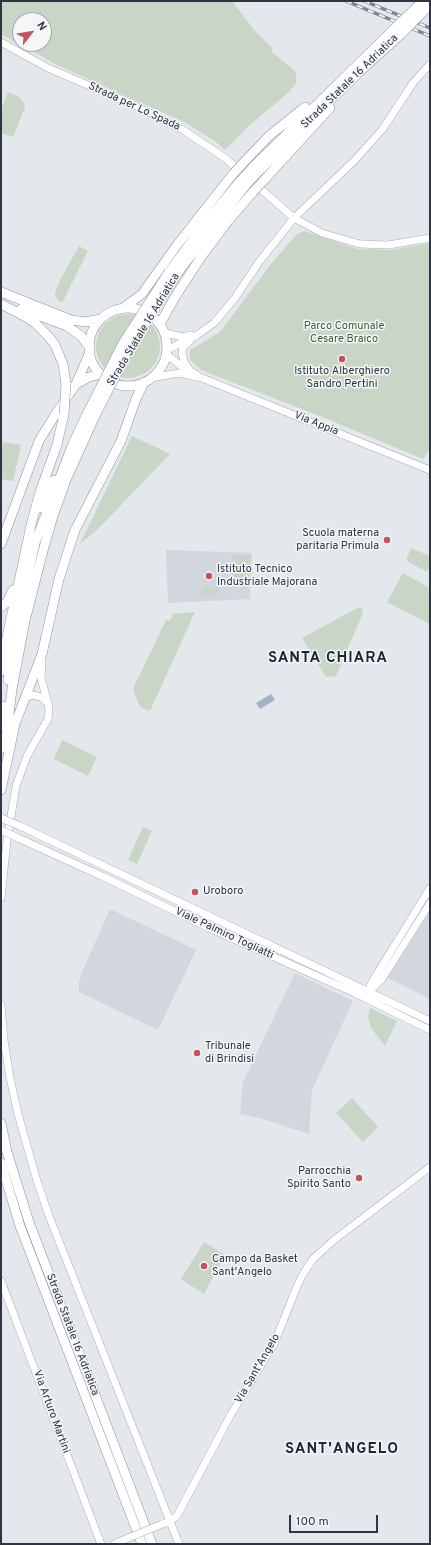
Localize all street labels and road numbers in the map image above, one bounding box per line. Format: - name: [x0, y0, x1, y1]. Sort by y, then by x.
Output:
- street label: Strada Statale 16 Adriatica: [299, 32, 401, 132]
- street label: Strada per Lo Spada: [86, 80, 182, 134]
- street label: Strada Statale 16 Adriatica: [105, 271, 183, 389]
- street label: Via Appia: [292, 409, 340, 439]
- street label: Viale Palmiro Togliatti: [173, 905, 275, 963]
- street label: Strada Statale 16 Adriatica: [43, 1272, 101, 1398]
- street label: Via Sant'Angelo: [233, 1332, 283, 1406]
- street label: Via Arturo Martini: [30, 1369, 72, 1455]

